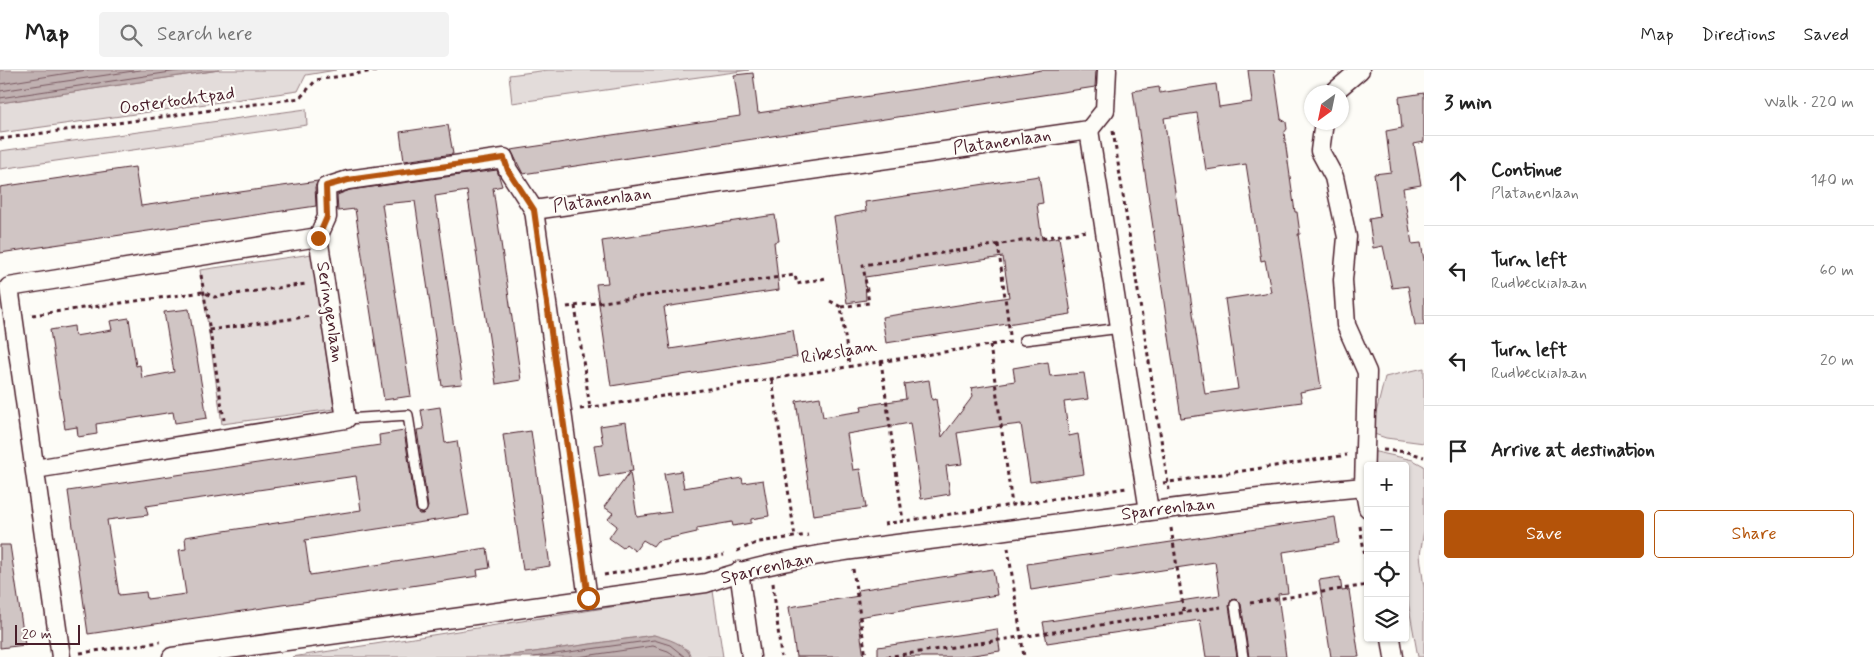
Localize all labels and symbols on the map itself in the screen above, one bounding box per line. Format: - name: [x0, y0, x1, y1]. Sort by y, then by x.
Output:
- street label: Oostertochtpad: [118, 81, 236, 121]
- north arrow: [1304, 85, 1349, 130]
- street label: Platanenlaan: [951, 123, 1053, 161]
- street label: Platanenlaan: [551, 181, 653, 219]
- route end: [307, 227, 330, 250]
- street label: Seringenlaan: [310, 260, 350, 364]
- street label: Ribeslaan: [799, 334, 879, 370]
- street label: Sparrenlaan: [1120, 491, 1216, 527]
- street label: Sparrenlaan: [718, 546, 816, 590]
- route start: [577, 587, 600, 610]
- scale bar: [15, 622, 80, 645]

